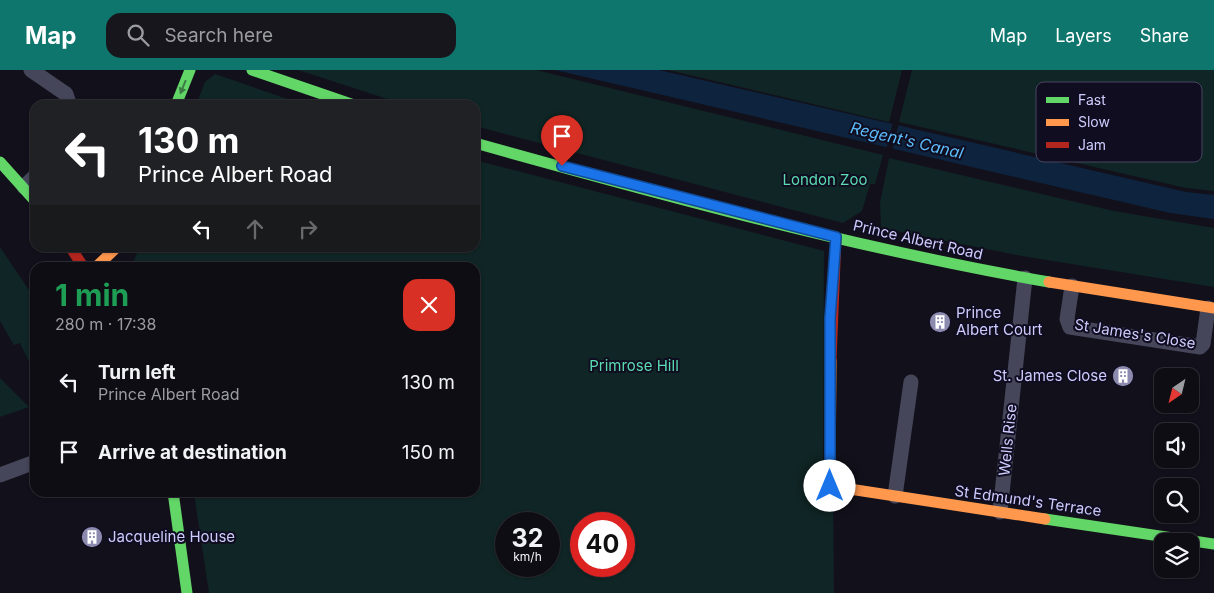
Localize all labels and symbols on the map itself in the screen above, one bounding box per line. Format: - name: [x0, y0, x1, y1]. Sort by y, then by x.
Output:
- one-way arrow: [179, 80, 186, 95]
- legend: [1036, 82, 1202, 162]
- text: Fast: [1078, 91, 1106, 108]
- text: Slow: [1078, 113, 1110, 130]
- pin: [541, 115, 583, 166]
- water label: Regent's Canal: [849, 117, 966, 163]
- text: Jam: [1078, 136, 1106, 153]
- park label: London Zoo: [782, 170, 868, 189]
- street label: Prince Albert Road: [851, 215, 985, 264]
- place label: Prince Albert Court: [956, 303, 1043, 339]
- building icon: Prince Albert Court: [928, 310, 952, 334]
- street label: St James's Close: [1073, 315, 1197, 352]
- park label: Primrose Hill: [589, 356, 679, 375]
- building icon: St. James Close: [1111, 364, 1135, 388]
- place label: St. James Close: [993, 366, 1107, 385]
- north arrow: [1154, 368, 1199, 412]
- street label: Wells Rise: [994, 403, 1021, 477]
- position arrow: [803, 459, 855, 511]
- street label: St Edmund's Terrace: [953, 481, 1103, 520]
- speed limit sign: 40: [570, 512, 635, 577]
- building icon: Jacqueline House: [80, 525, 104, 549]
- place label: Jacqueline House: [108, 527, 235, 546]

